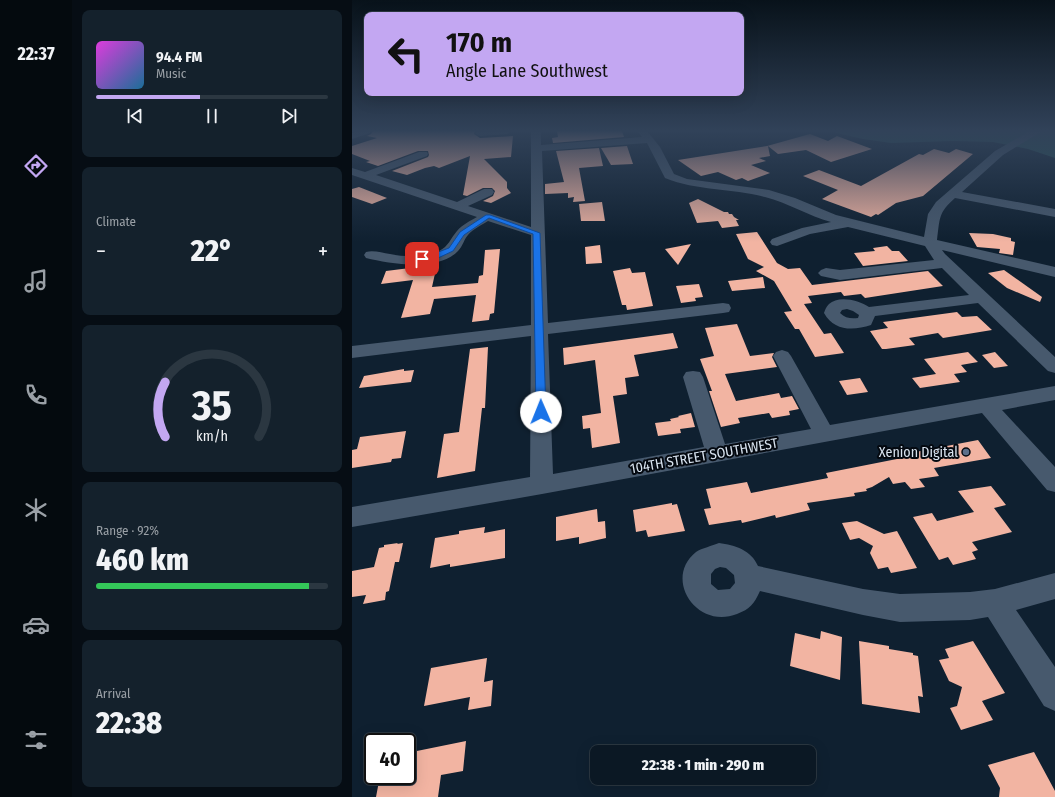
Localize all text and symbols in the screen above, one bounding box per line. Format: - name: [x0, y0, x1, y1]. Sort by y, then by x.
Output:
- text: 170 m: [446, 26, 512, 59]
- icon: left: [380, 28, 432, 80]
- text: 22:37: [17, 43, 55, 65]
- text: 94.4 FM: [156, 48, 202, 66]
- text: Angle Lane Southwest: [446, 60, 608, 82]
- text: Music: [156, 66, 186, 81]
- icon: previous: [124, 105, 146, 127]
- icon: pause: [201, 105, 223, 127]
- icon: next: [278, 105, 300, 127]
- icon: directions: [22, 152, 50, 180]
- text: Climate: [96, 214, 136, 229]
- text: 22°: [191, 233, 233, 269]
- text: −: [96, 238, 106, 265]
- text: +: [318, 238, 328, 265]
- pin: [405, 242, 439, 276]
- icon: arrive: [411, 248, 433, 270]
- icon: music: [22, 267, 50, 295]
- text: 35: [191, 380, 232, 430]
- icon: phone: [22, 381, 50, 409]
- position arrow: [520, 391, 562, 433]
- text: km/h: [196, 427, 228, 444]
- street label: 104TH STREET SOUTHWEST: [629, 435, 780, 477]
- place label: Xenion Digital: [879, 444, 958, 461]
- marker: Xenion Digital: [961, 447, 971, 457]
- icon: climate: [22, 496, 50, 524]
- text: Range · 92%: [96, 523, 159, 538]
- text: 460 km: [96, 542, 189, 578]
- icon: car: [22, 611, 50, 639]
- text: Arrival: [96, 686, 130, 701]
- text: 22:38: [96, 705, 162, 741]
- icon: filters: [22, 726, 50, 754]
- speed limit sign: 40: [364, 733, 416, 785]
- text: 22:38 · 1 min · 290 m: [642, 756, 764, 774]

